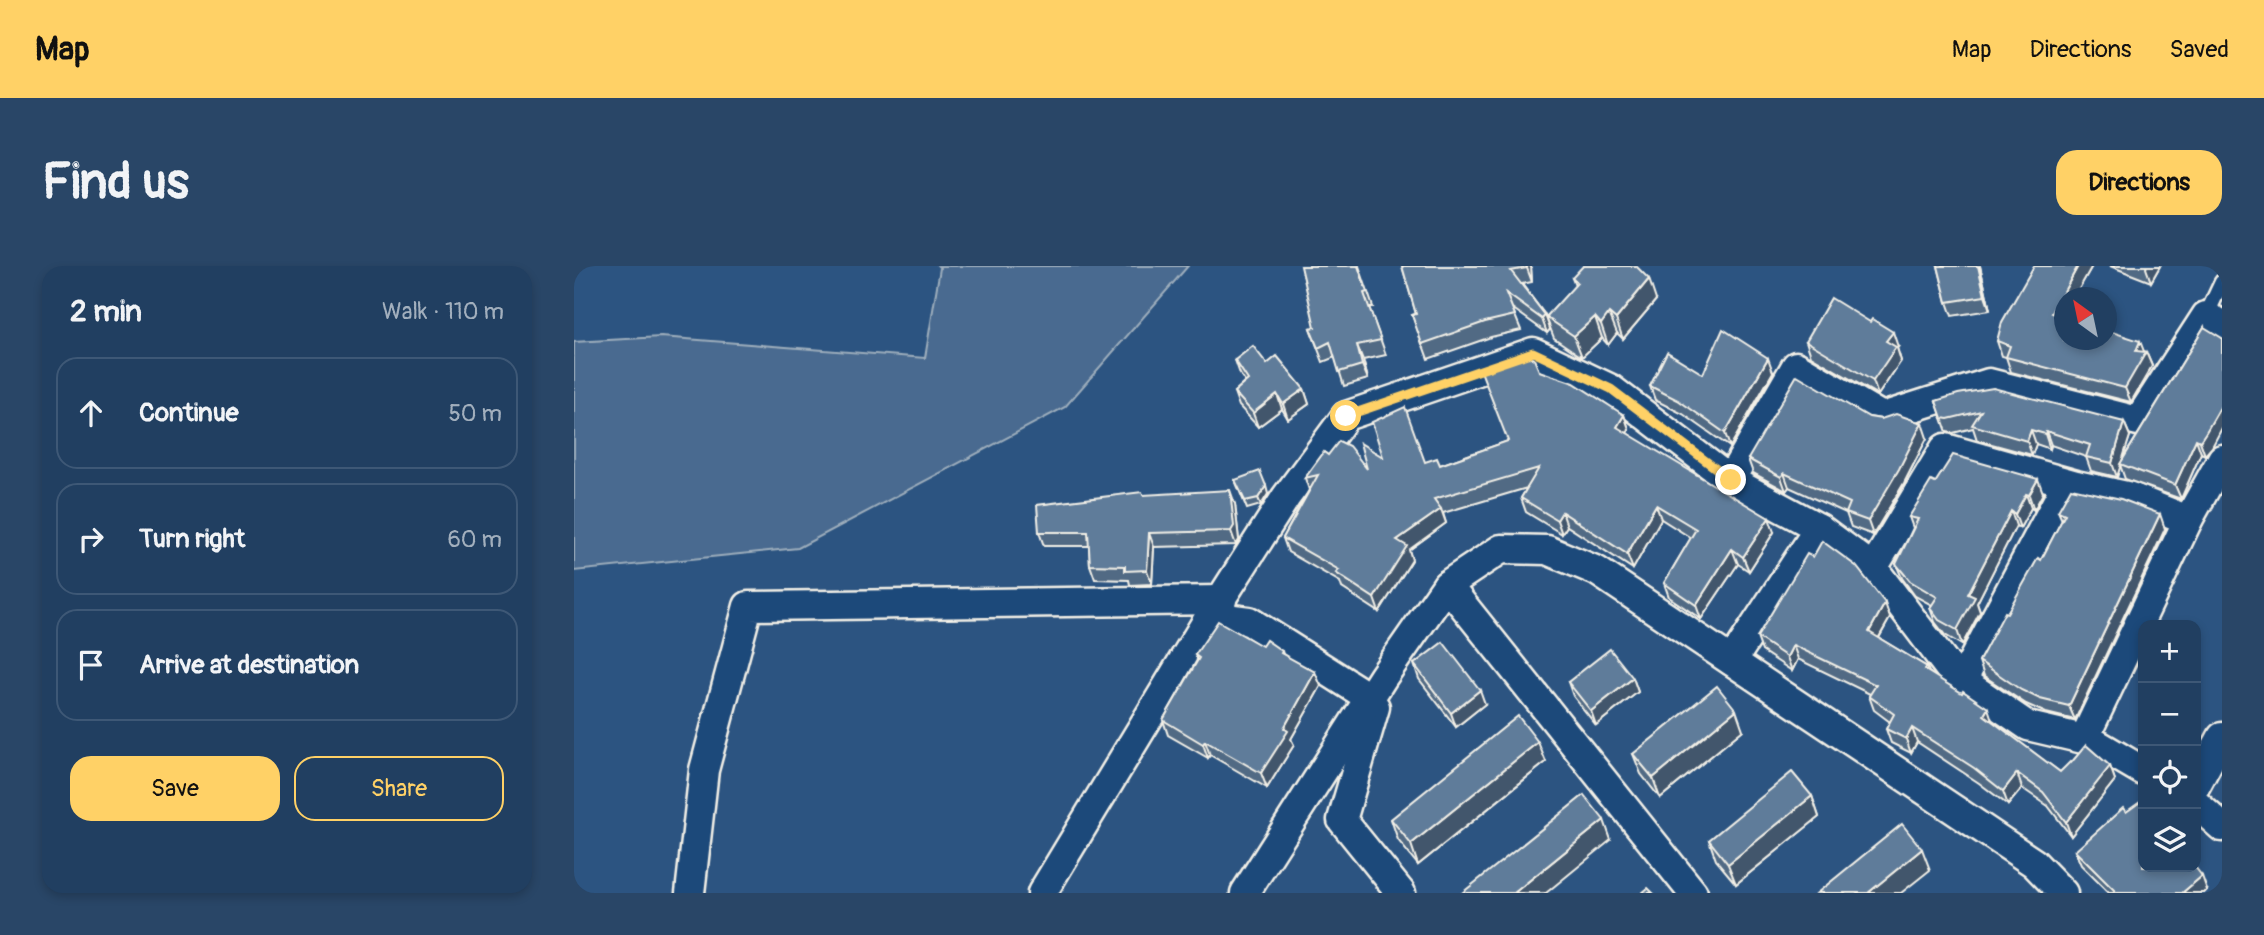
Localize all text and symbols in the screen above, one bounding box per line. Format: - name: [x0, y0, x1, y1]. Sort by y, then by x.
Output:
- text: Map: [35, 29, 90, 70]
- text: Map: [1952, 35, 1992, 64]
- text: Directions: [2030, 35, 2131, 64]
- text: Saved: [2169, 35, 2229, 64]
- button: Directions: [2056, 150, 2222, 215]
- text: Find us: [42, 152, 189, 213]
- north arrow: [2054, 287, 2117, 350]
- text: 2 min: [70, 293, 142, 330]
- text: Walk · 110 m: [382, 297, 504, 326]
- icon: ahead: [72, 394, 110, 432]
- text: Continue: [139, 397, 239, 429]
- text: 50 m: [448, 399, 502, 428]
- route start: [1330, 400, 1361, 431]
- route end: [1715, 464, 1746, 495]
- icon: right: [72, 520, 110, 558]
- text: Turn right: [139, 523, 245, 555]
- text: 60 m: [447, 525, 502, 554]
- map controls: [2138, 620, 2201, 872]
- button: +: [2138, 620, 2201, 683]
- icon: arrive: [72, 646, 110, 684]
- text: Arrive at destination: [139, 649, 359, 681]
- button: −: [2138, 683, 2201, 746]
- button: locate: [2138, 746, 2201, 809]
- button: Save: [70, 756, 280, 821]
- button: Share: [294, 756, 504, 821]
- button: layers: [2138, 809, 2201, 872]

